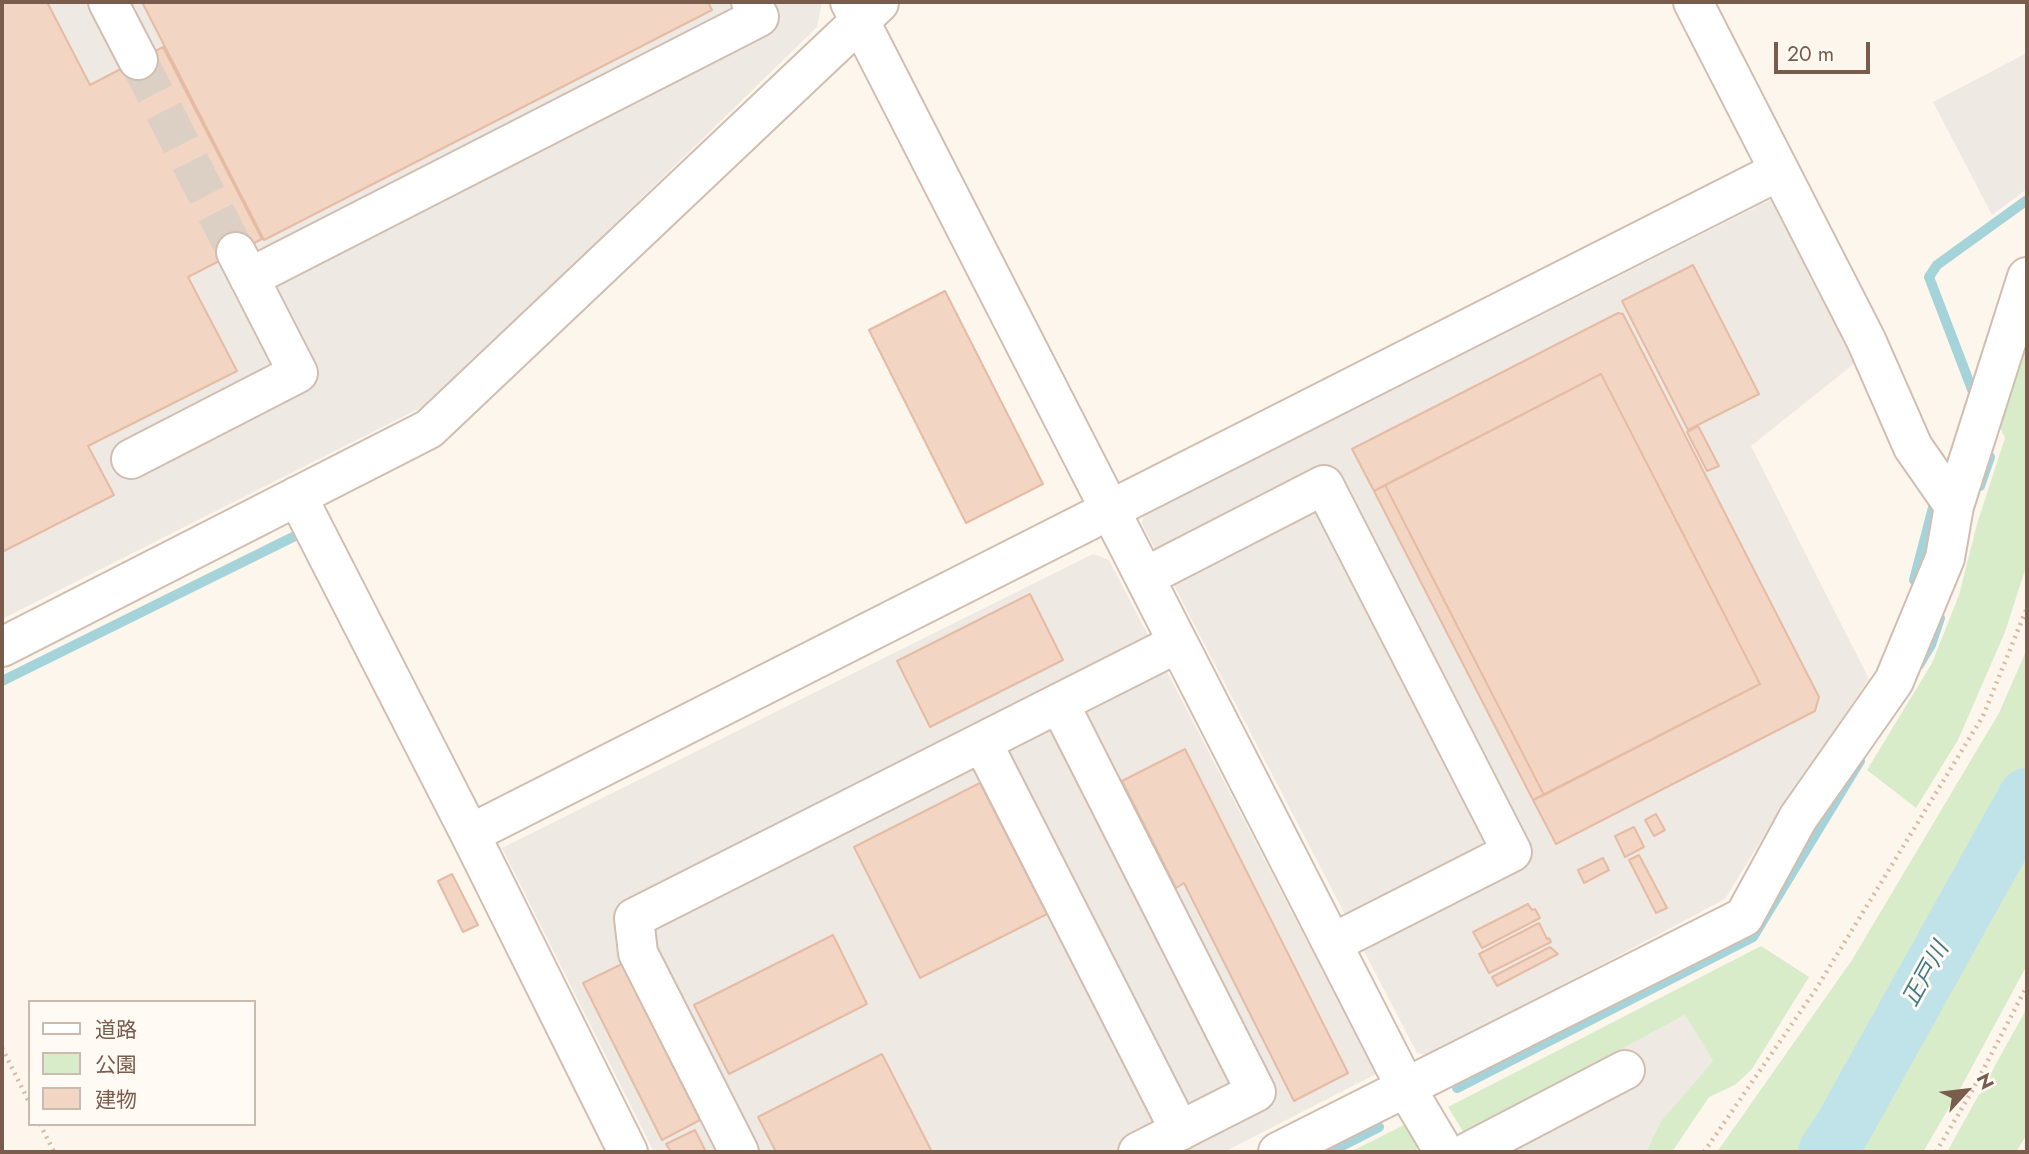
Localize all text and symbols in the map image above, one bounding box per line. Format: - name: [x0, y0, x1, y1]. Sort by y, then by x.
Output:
- scale bar: [1777, 28, 1873, 72]
- text: 20 m: [1787, 39, 1834, 69]
- water label: 正戸川: [1898, 938, 1956, 1012]
- legend: [28, 1000, 256, 1126]
- text: 道路: [95, 1015, 137, 1045]
- text: 公園: [95, 1050, 137, 1080]
- north arrow: [1931, 1056, 2001, 1126]
- text: N: [1970, 1068, 2001, 1094]
- text: 建物: [95, 1085, 137, 1115]

